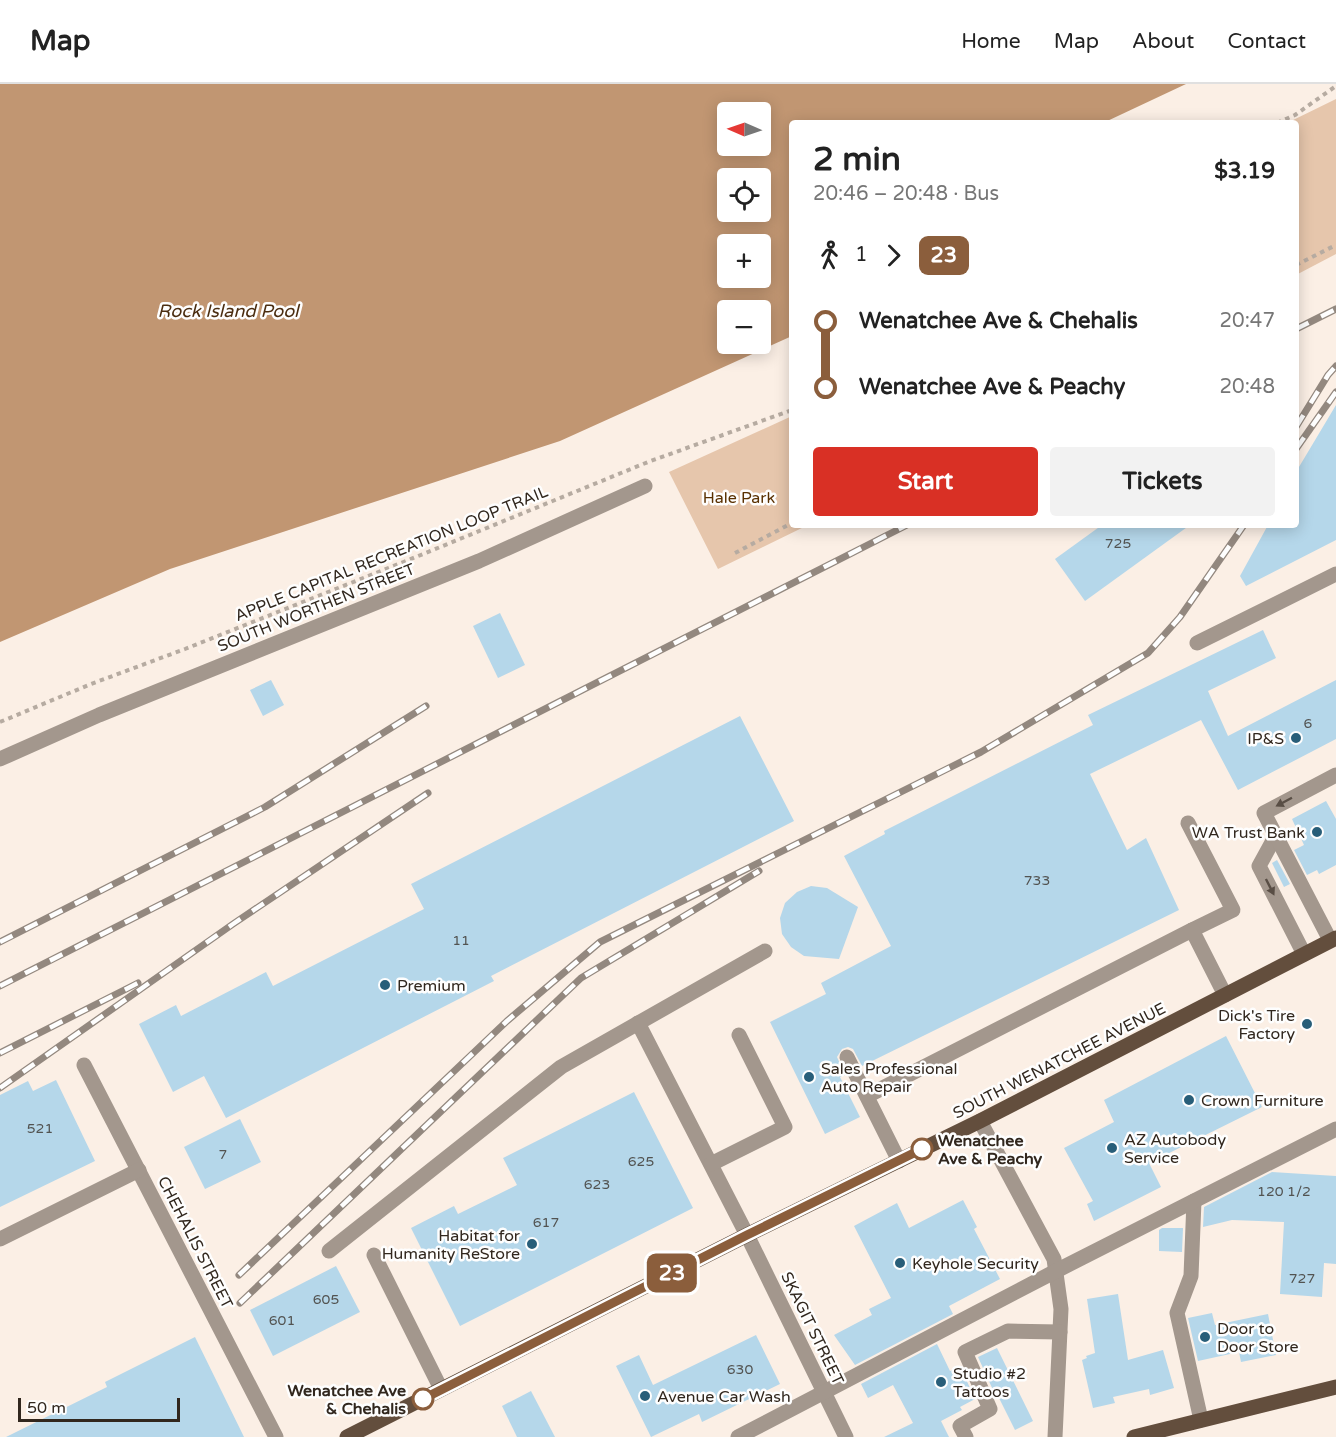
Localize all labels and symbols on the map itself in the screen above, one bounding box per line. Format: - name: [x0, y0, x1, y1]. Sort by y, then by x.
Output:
- north arrow: [717, 102, 771, 156]
- water label: Rock Island Pool: [157, 300, 301, 322]
- street label: APPLE CAPITAL RECREATION LOOP TRAIL: [232, 482, 551, 626]
- park label: Hale Park: [703, 488, 776, 508]
- house number: 725: [1105, 535, 1131, 552]
- street label: SOUTH WORTHEN STREET: [215, 559, 418, 657]
- house number: 6: [1304, 715, 1313, 732]
- place label: IP&S: [1247, 729, 1284, 749]
- marker: IP&S: [1289, 731, 1303, 745]
- one-way arrow: [1276, 797, 1293, 807]
- place label: WA Trust Bank: [1192, 823, 1305, 843]
- marker: WA Trust Bank: [1310, 825, 1324, 839]
- house number: 733: [1024, 872, 1050, 889]
- one-way arrow: [1265, 878, 1275, 895]
- house number: 11: [452, 932, 470, 949]
- place label: Premium: [397, 976, 466, 996]
- marker: Premium: [378, 978, 392, 992]
- street label: SOUTH WENATCHEE AVENUE: [950, 998, 1169, 1123]
- place label: Dick's Tire Factory: [1218, 1006, 1295, 1044]
- marker: Dick's Tire Factory: [1300, 1017, 1314, 1031]
- place label: Sales Professional Auto Repair: [821, 1059, 957, 1097]
- marker: Sales Professional Auto Repair: [802, 1070, 816, 1084]
- place label: Crown Furniture: [1201, 1091, 1324, 1111]
- marker: Crown Furniture: [1182, 1093, 1196, 1107]
- house number: 521: [27, 1120, 53, 1137]
- place label: AZ Autobody Service: [1124, 1130, 1226, 1168]
- place label: Wenatchee Ave & Peachy: [938, 1131, 1043, 1169]
- marker: Wenatchee Ave & Peachy: [911, 1138, 933, 1160]
- marker: AZ Autobody Service: [1105, 1141, 1119, 1155]
- house number: 7: [219, 1146, 227, 1163]
- house number: 625: [628, 1153, 654, 1170]
- street label: CHEHALIS STREET: [153, 1173, 237, 1312]
- house number: 623: [584, 1176, 610, 1193]
- house number: 120 1/2: [1257, 1183, 1311, 1200]
- house number: 617: [533, 1214, 559, 1231]
- place label: Habitat for Humanity ReStore: [382, 1226, 521, 1264]
- marker: Habitat for Humanity ReStore: [525, 1237, 539, 1251]
- line badge: 23: [645, 1254, 699, 1292]
- place label: Keyhole Security: [912, 1254, 1039, 1274]
- marker: Keyhole Security: [893, 1256, 907, 1270]
- street label: SKAGIT STREET: [776, 1269, 848, 1388]
- house number: 727: [1289, 1270, 1315, 1287]
- house number: 605: [313, 1291, 339, 1308]
- house number: 601: [269, 1312, 295, 1329]
- place label: Door to Door Store: [1217, 1319, 1299, 1357]
- marker: Door to Door Store: [1198, 1330, 1212, 1344]
- house number: 630: [727, 1361, 753, 1378]
- place label: Studio #2 Tattoos: [953, 1364, 1026, 1402]
- marker: Studio #2 Tattoos: [934, 1375, 948, 1389]
- place label: Wenatchee Ave & Chehalis: [288, 1381, 406, 1419]
- place label: Avenue Car Wash: [657, 1387, 791, 1407]
- marker: Wenatchee Ave & Chehalis: [412, 1388, 434, 1410]
- marker: Avenue Car Wash: [638, 1389, 652, 1403]
- scale bar: [18, 1395, 180, 1422]

